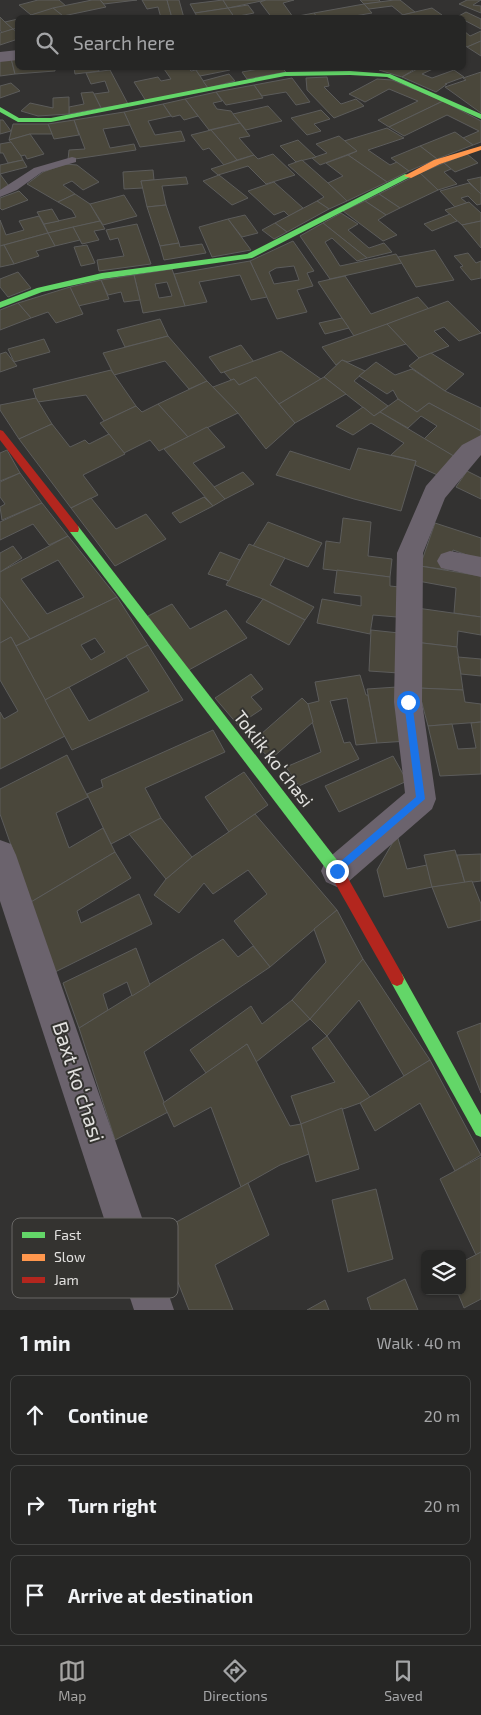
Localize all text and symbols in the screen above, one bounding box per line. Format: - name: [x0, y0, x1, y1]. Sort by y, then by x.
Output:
- search box: [15, 15, 466, 70]
- icon: search: [33, 29, 61, 57]
- text: Search here: [73, 31, 175, 54]
- route start: [397, 691, 420, 714]
- street label: Toklik koʻchasi: [229, 706, 318, 811]
- route end: [326, 860, 349, 883]
- street label: Baxt koʻchasi: [48, 1018, 111, 1145]
- legend: [12, 1218, 178, 1298]
- text: Fast: [54, 1226, 81, 1243]
- text: Slow: [54, 1248, 86, 1265]
- map controls: [421, 1250, 466, 1295]
- button: layers: [421, 1250, 466, 1295]
- text: Jam: [54, 1271, 79, 1288]
- text: 1 min: [20, 1330, 71, 1355]
- text: Walk · 40 m: [377, 1333, 461, 1352]
- icon: ahead: [21, 1401, 49, 1429]
- text: Continue: [68, 1404, 148, 1427]
- text: 20 m: [424, 1406, 460, 1425]
- icon: right: [21, 1491, 49, 1519]
- text: Turn right: [68, 1494, 156, 1517]
- text: 20 m: [424, 1496, 460, 1515]
- icon: arrive: [21, 1581, 49, 1609]
- text: Arrive at destination: [68, 1584, 253, 1607]
- tab: Map: [58, 1657, 86, 1704]
- tab: Directions: [203, 1657, 268, 1704]
- tab: Saved: [384, 1657, 423, 1704]

